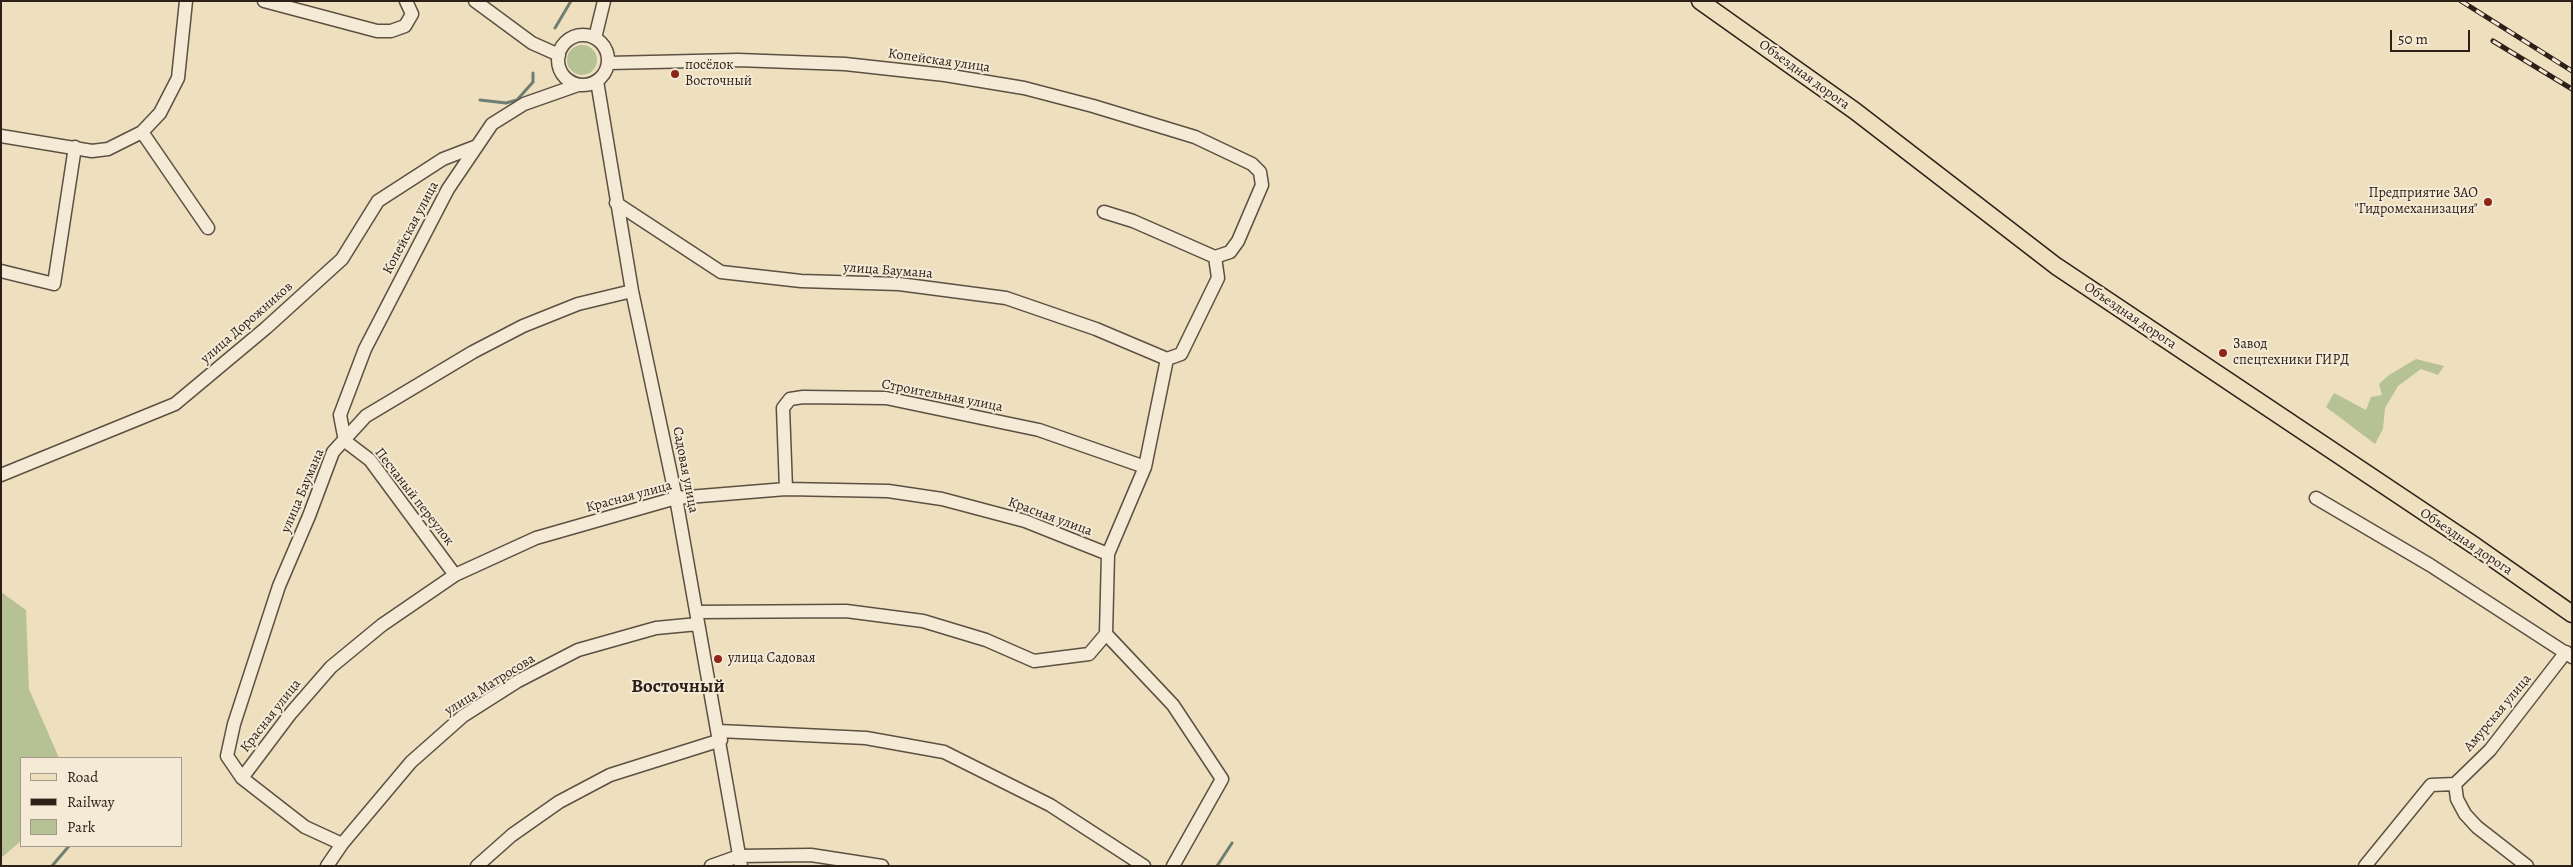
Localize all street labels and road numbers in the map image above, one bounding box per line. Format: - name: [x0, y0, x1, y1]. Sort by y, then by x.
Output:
- street label: Объездная дорога: [1755, 36, 1853, 114]
- street label: Копейская улица: [887, 46, 991, 76]
- street label: Копейская улица: [379, 179, 443, 277]
- street label: улица Баумана: [843, 259, 933, 283]
- street label: улица Дорожников: [198, 279, 296, 367]
- street label: Объездная дорога: [2081, 279, 2179, 353]
- street label: Строительная улица: [880, 376, 1004, 416]
- street label: Садовая улица: [668, 425, 702, 515]
- street label: Песчаный переулок: [371, 445, 457, 549]
- street label: улица Баумана: [278, 446, 328, 536]
- street label: Красная улица: [584, 477, 674, 517]
- street label: Красная улица: [1006, 494, 1094, 540]
- street label: Объездная дорога: [2417, 505, 2515, 579]
- street label: улица Матросова: [442, 650, 538, 720]
- street label: Амурская улица: [2461, 671, 2535, 755]
- street label: Красная улица: [237, 676, 305, 756]

